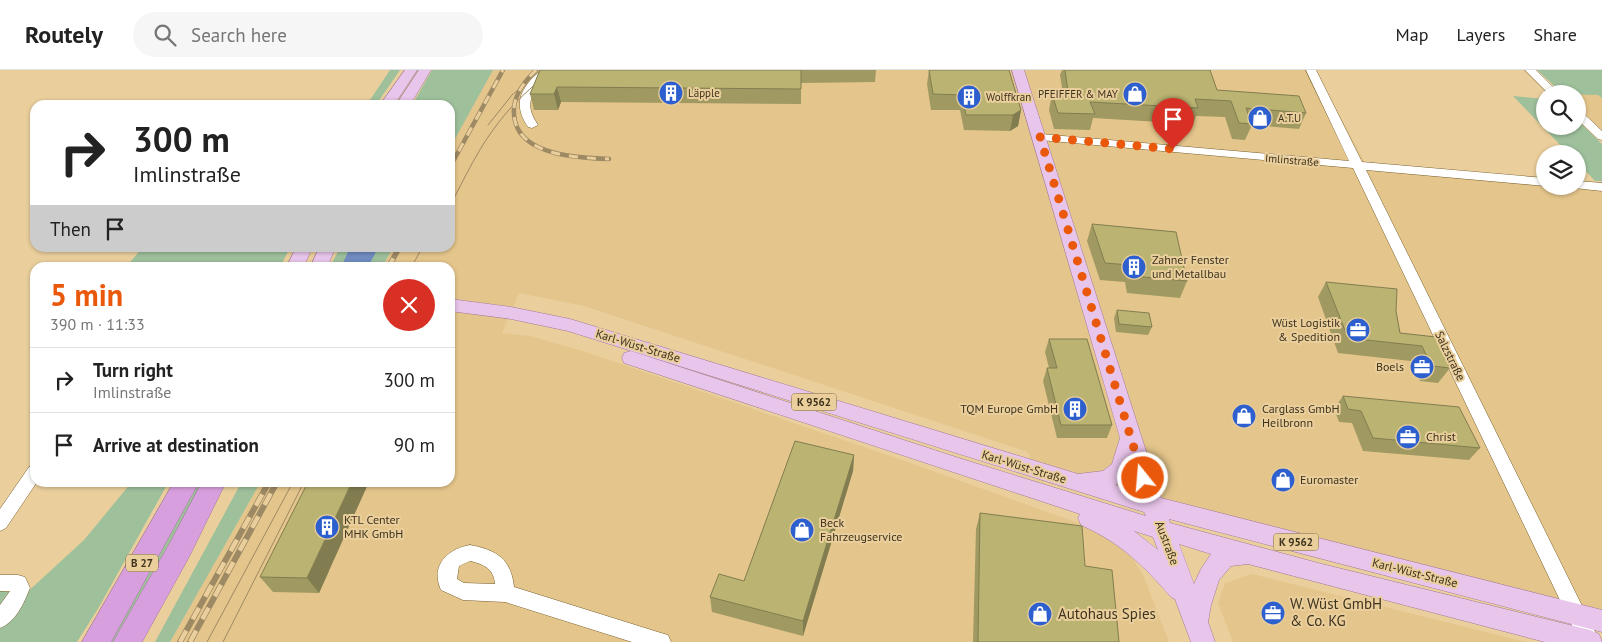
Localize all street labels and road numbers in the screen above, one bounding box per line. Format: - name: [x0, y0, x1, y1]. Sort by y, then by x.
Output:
- street label: Imlinstraße: [1265, 151, 1320, 169]
- street label: Karl-Wüst-Straße: [594, 326, 682, 366]
- street label: Salzstraße: [1432, 328, 1469, 383]
- road number: K 9562: [792, 394, 836, 411]
- street label: Karl-Wüst-Straße: [980, 447, 1068, 487]
- street label: Austraße: [1152, 519, 1183, 567]
- road number: K 9562: [1274, 534, 1318, 551]
- road number: B 27: [126, 554, 158, 572]
- street label: Karl-Wüst-Straße: [1371, 555, 1459, 590]

